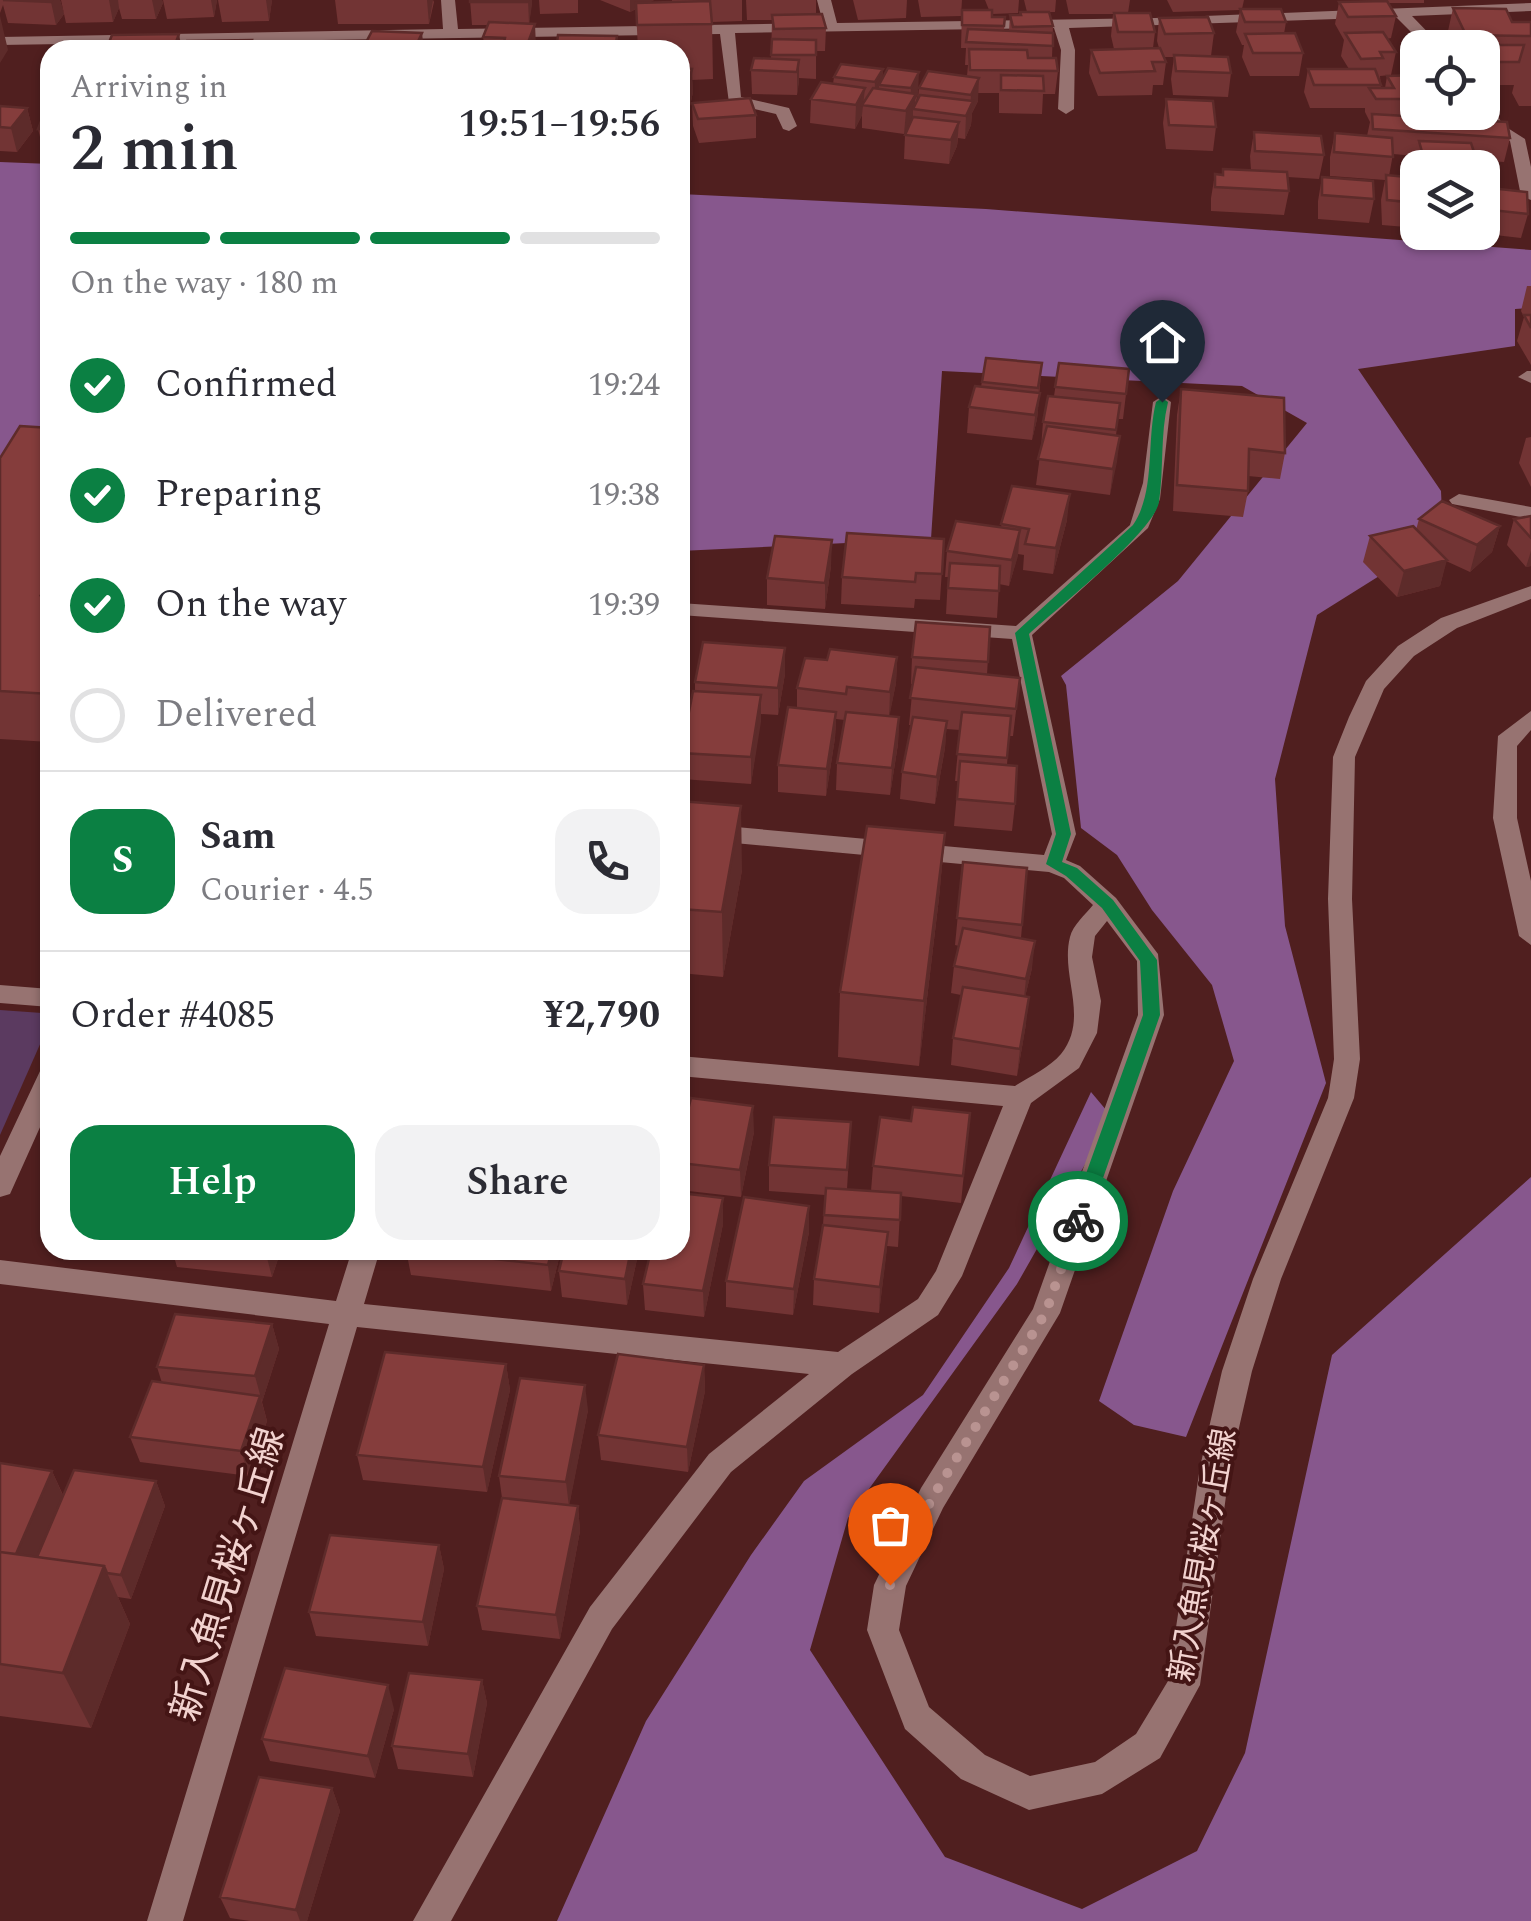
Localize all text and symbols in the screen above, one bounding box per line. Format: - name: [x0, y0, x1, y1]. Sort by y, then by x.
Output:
- map controls: [1400, 30, 1500, 250]
- button: locate: [1400, 30, 1500, 130]
- text: Arriving in: [70, 63, 227, 112]
- text: 19:51–19:56: [458, 96, 660, 154]
- text: 2 min: [70, 100, 239, 199]
- button: layers: [1400, 150, 1500, 250]
- text: On the way · 180 m: [70, 259, 338, 308]
- pin: [1120, 300, 1205, 403]
- icon: home: [1135, 315, 1190, 370]
- text: Confirmed: [155, 356, 337, 414]
- icon: check: [70, 358, 125, 413]
- text: 19:24: [588, 361, 660, 410]
- text: Preparing: [155, 466, 322, 524]
- icon: check: [70, 468, 125, 523]
- text: 19:38: [588, 471, 660, 520]
- text: On the way: [155, 576, 346, 634]
- icon: check: [70, 578, 125, 633]
- text: 19:39: [588, 581, 660, 630]
- text: Delivered: [155, 686, 317, 744]
- text: Sam: [200, 808, 276, 866]
- button: phone: [555, 809, 660, 914]
- text: S: [112, 832, 133, 890]
- text: Courier · 4.5: [200, 866, 373, 915]
- text: Order #4085: [70, 987, 275, 1045]
- text: ¥2,790: [543, 987, 660, 1045]
- button: Help: [70, 1125, 355, 1240]
- button: Share: [375, 1125, 660, 1240]
- courier: [1028, 1171, 1128, 1271]
- icon: bike: [1051, 1194, 1106, 1249]
- street label: 新入魚見桜ヶ丘線: [157, 1421, 301, 1728]
- street label: 新入魚見桜ヶ丘線: [1157, 1425, 1250, 1686]
- pin: [848, 1483, 933, 1586]
- icon: bag: [863, 1498, 918, 1553]

